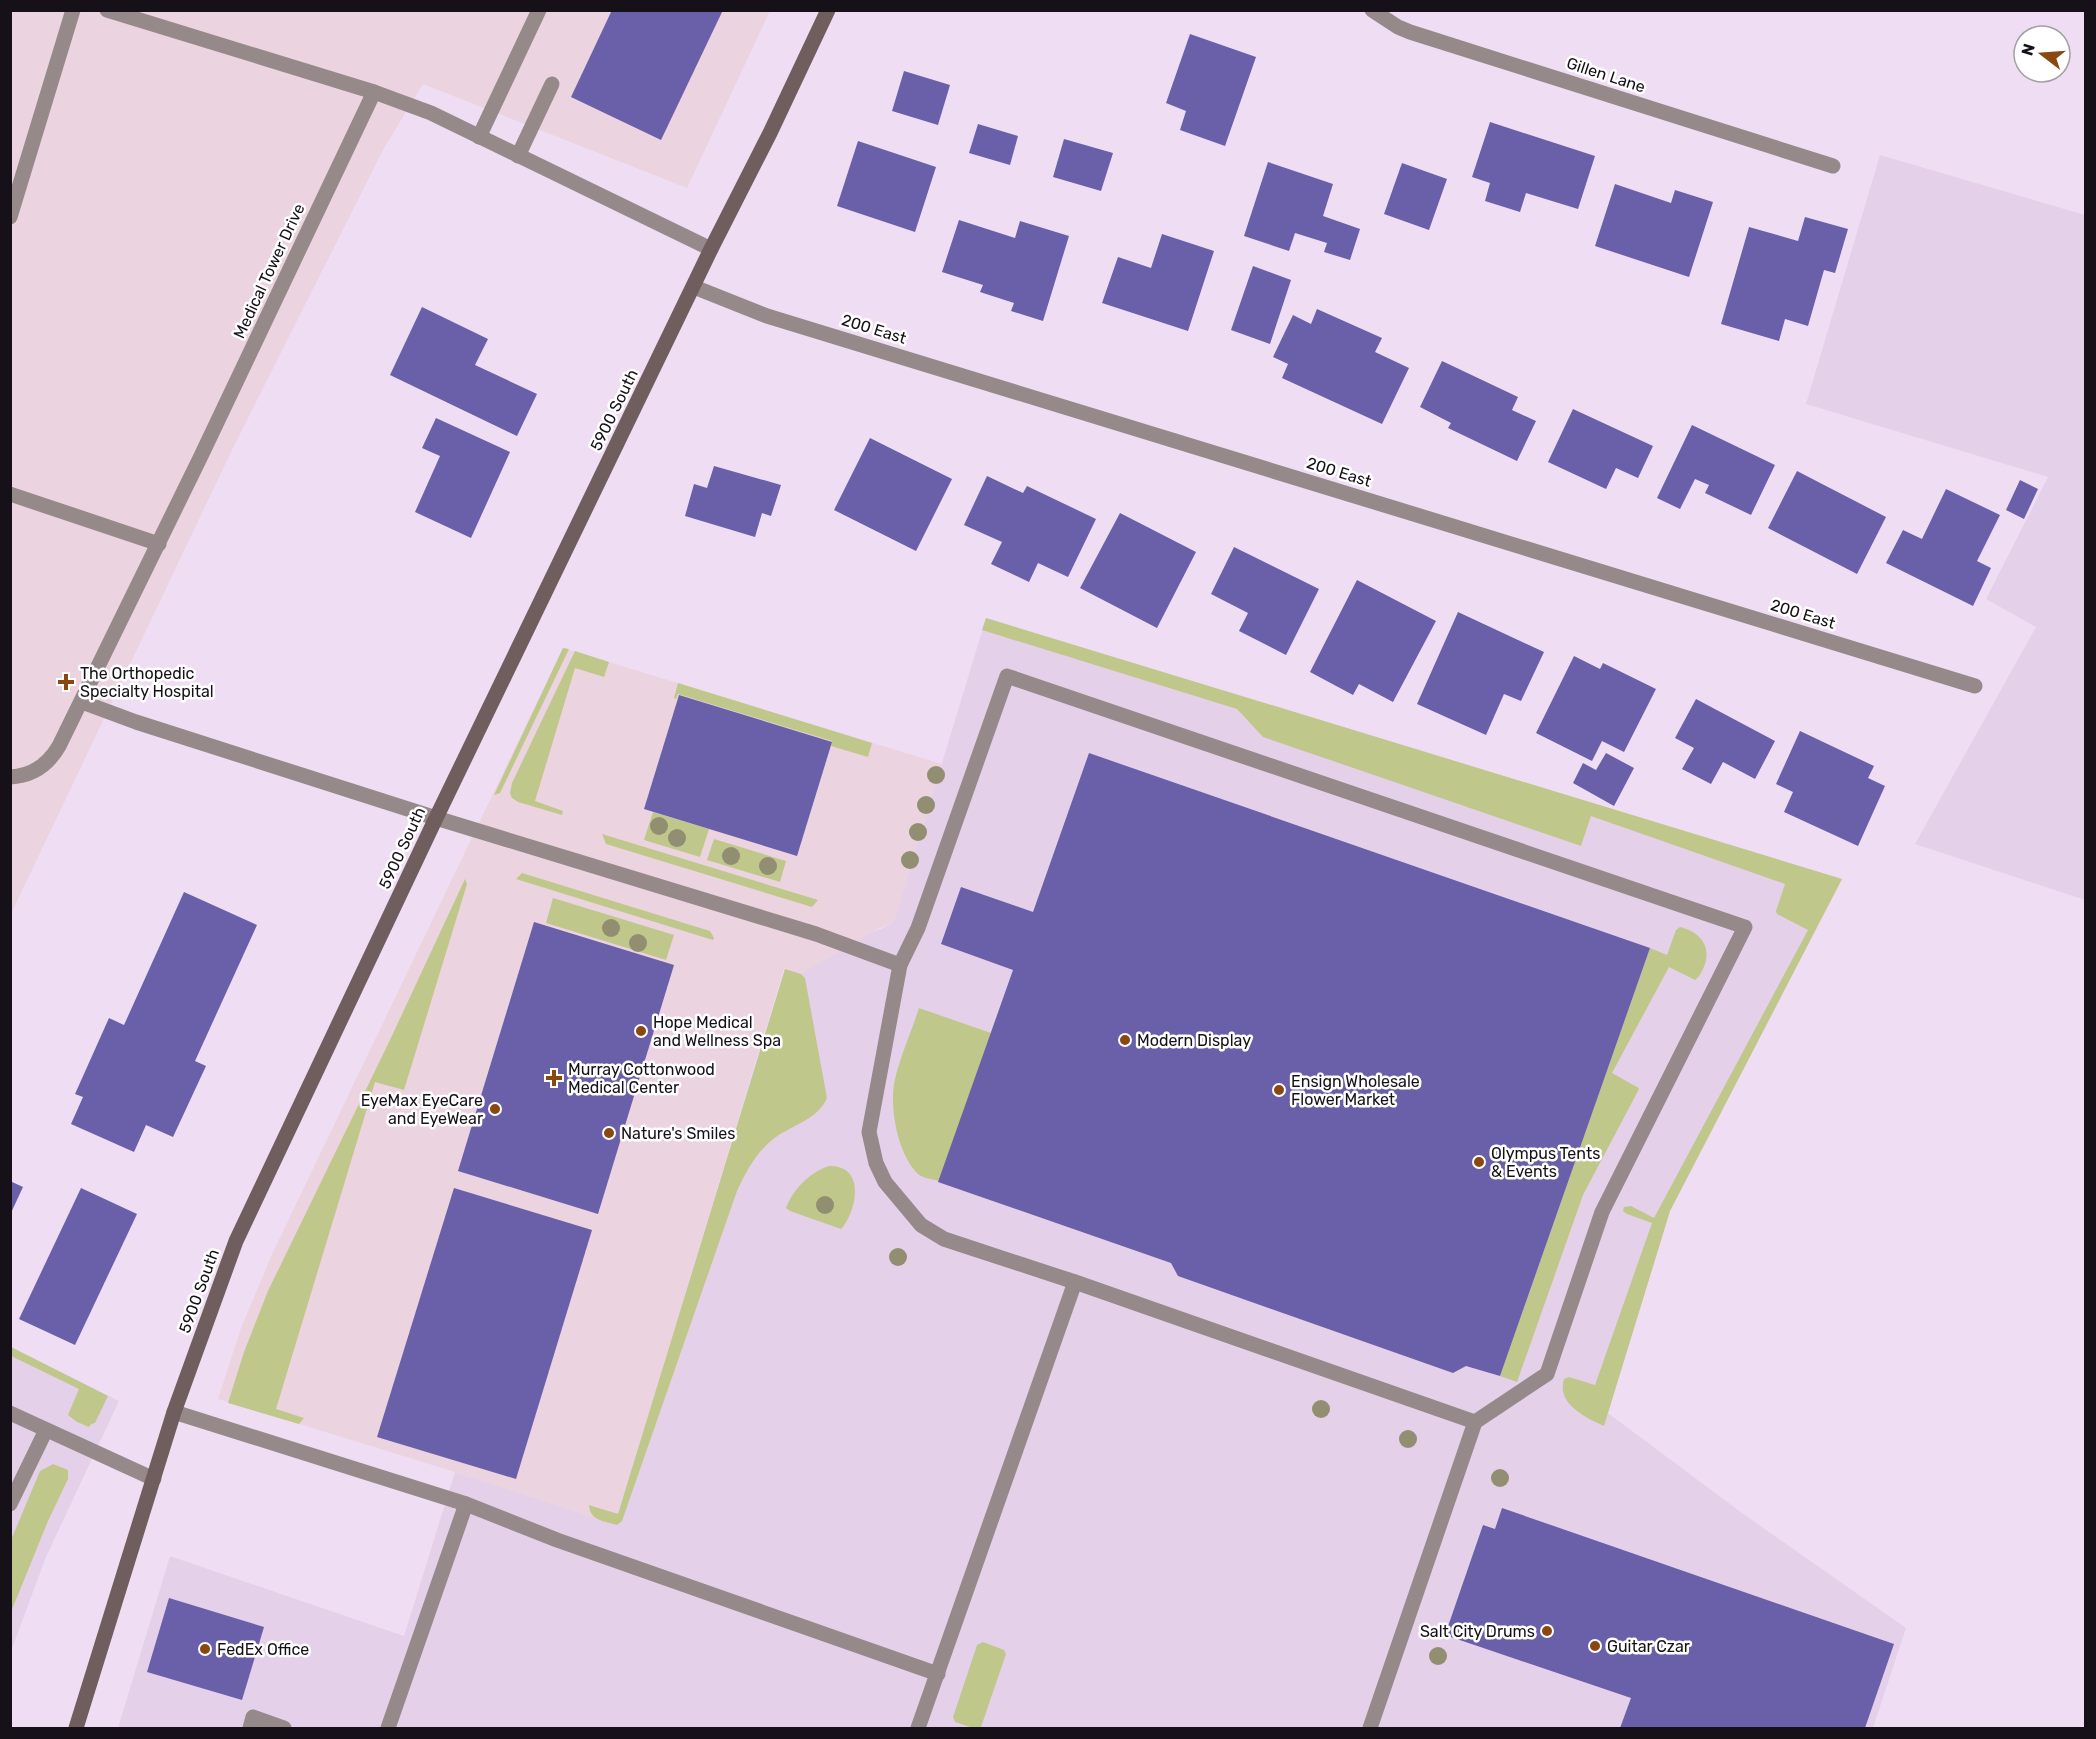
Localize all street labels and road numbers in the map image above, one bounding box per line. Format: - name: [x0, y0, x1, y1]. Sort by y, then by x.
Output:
- street label: Gillen Lane: [1564, 53, 1648, 97]
- street label: Medical Tower Drive: [229, 201, 309, 341]
- street label: 200 East: [839, 310, 909, 348]
- street label: 5900 South: [586, 366, 642, 454]
- street label: 200 East: [1304, 453, 1374, 491]
- street label: 200 East: [1768, 595, 1838, 633]
- street label: 5900 South: [375, 804, 429, 892]
- street label: 5900 South: [175, 1246, 223, 1336]

